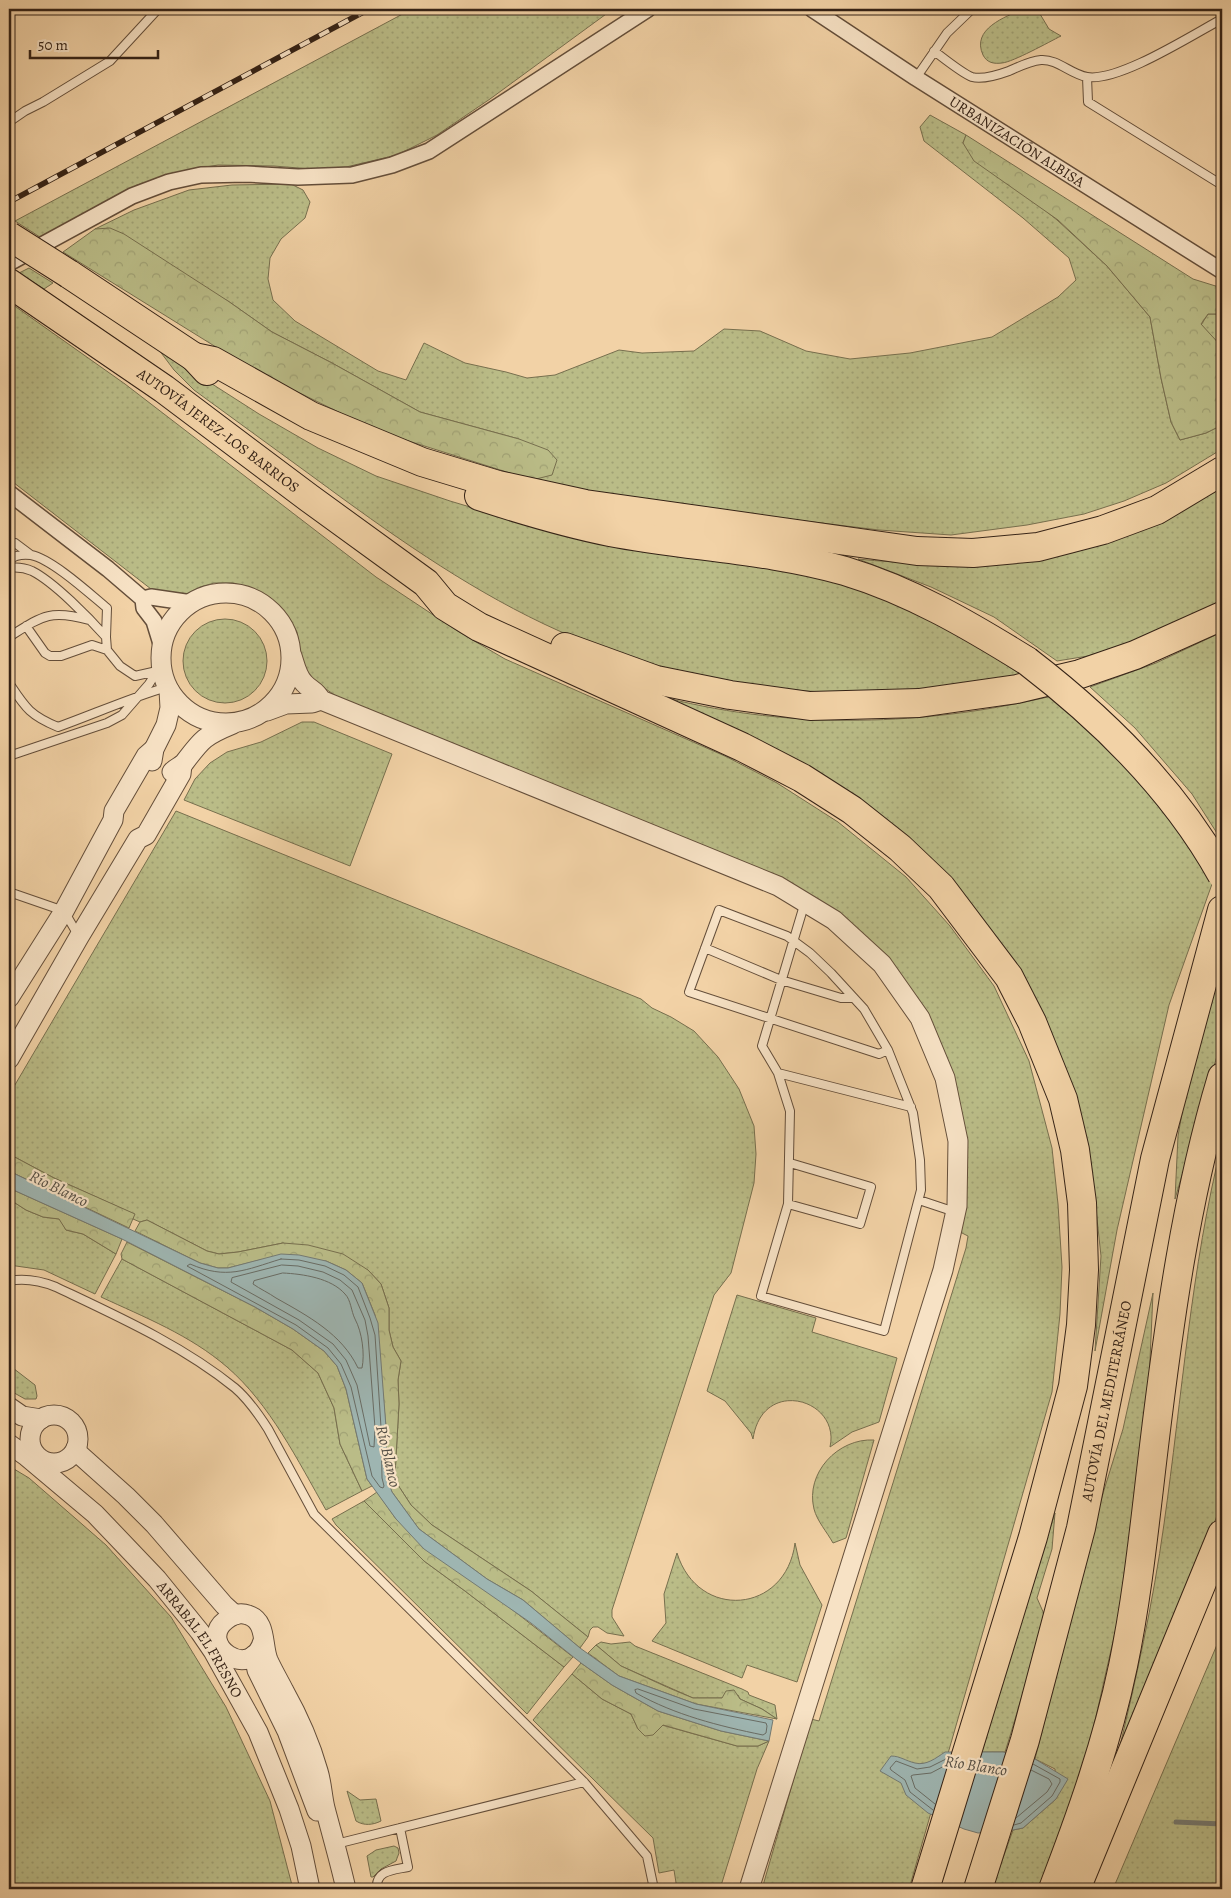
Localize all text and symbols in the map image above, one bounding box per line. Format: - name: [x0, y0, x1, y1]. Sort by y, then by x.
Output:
- scale bar: [30, 28, 158, 60]
- text: 50 m: [38, 35, 68, 55]
- street label: URBANIZACIÓN ALBISA: [945, 91, 1089, 192]
- street label: AUTOVÍA JEREZ-LOS BARRIOS: [132, 363, 303, 497]
- water label: Río Blanco: [25, 1165, 92, 1213]
- street label: AUTOVÍA DEL MEDITERRÁNEO: [1076, 1299, 1136, 1504]
- water label: Río Blanco: [370, 1423, 406, 1489]
- street label: ARRABAL EL FRESNO: [152, 1576, 247, 1702]
- water label: Río Blanco: [943, 1750, 1009, 1782]

